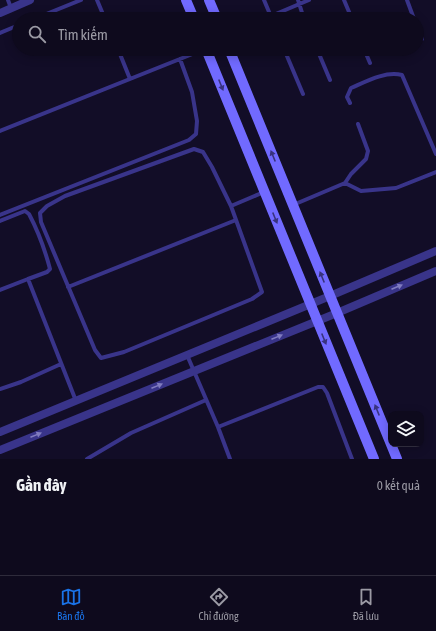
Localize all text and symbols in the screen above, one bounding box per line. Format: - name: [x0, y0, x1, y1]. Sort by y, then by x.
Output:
- search box: [12, 12, 424, 56]
- icon: search: [26, 23, 48, 45]
- text: Tìm kiếm: [58, 26, 108, 43]
- one-way arrow: [218, 80, 224, 91]
- one-way arrow: [270, 151, 276, 162]
- one-way arrow: [273, 213, 279, 225]
- one-way arrow: [319, 270, 325, 282]
- one-way arrow: [392, 284, 404, 290]
- one-way arrow: [322, 333, 328, 345]
- one-way arrow: [271, 334, 282, 340]
- one-way arrow: [151, 383, 162, 389]
- one-way arrow: [374, 404, 380, 415]
- map controls: [388, 411, 424, 447]
- button: layers: [388, 411, 424, 447]
- one-way arrow: [31, 432, 42, 438]
- text: Gần đây: [16, 475, 67, 495]
- text: 0 kết quả: [377, 478, 420, 493]
- tab: Bản đồ: [57, 586, 85, 622]
- tab: Chỉ đường: [199, 586, 239, 622]
- tab: Đã lưu: [353, 586, 379, 622]

